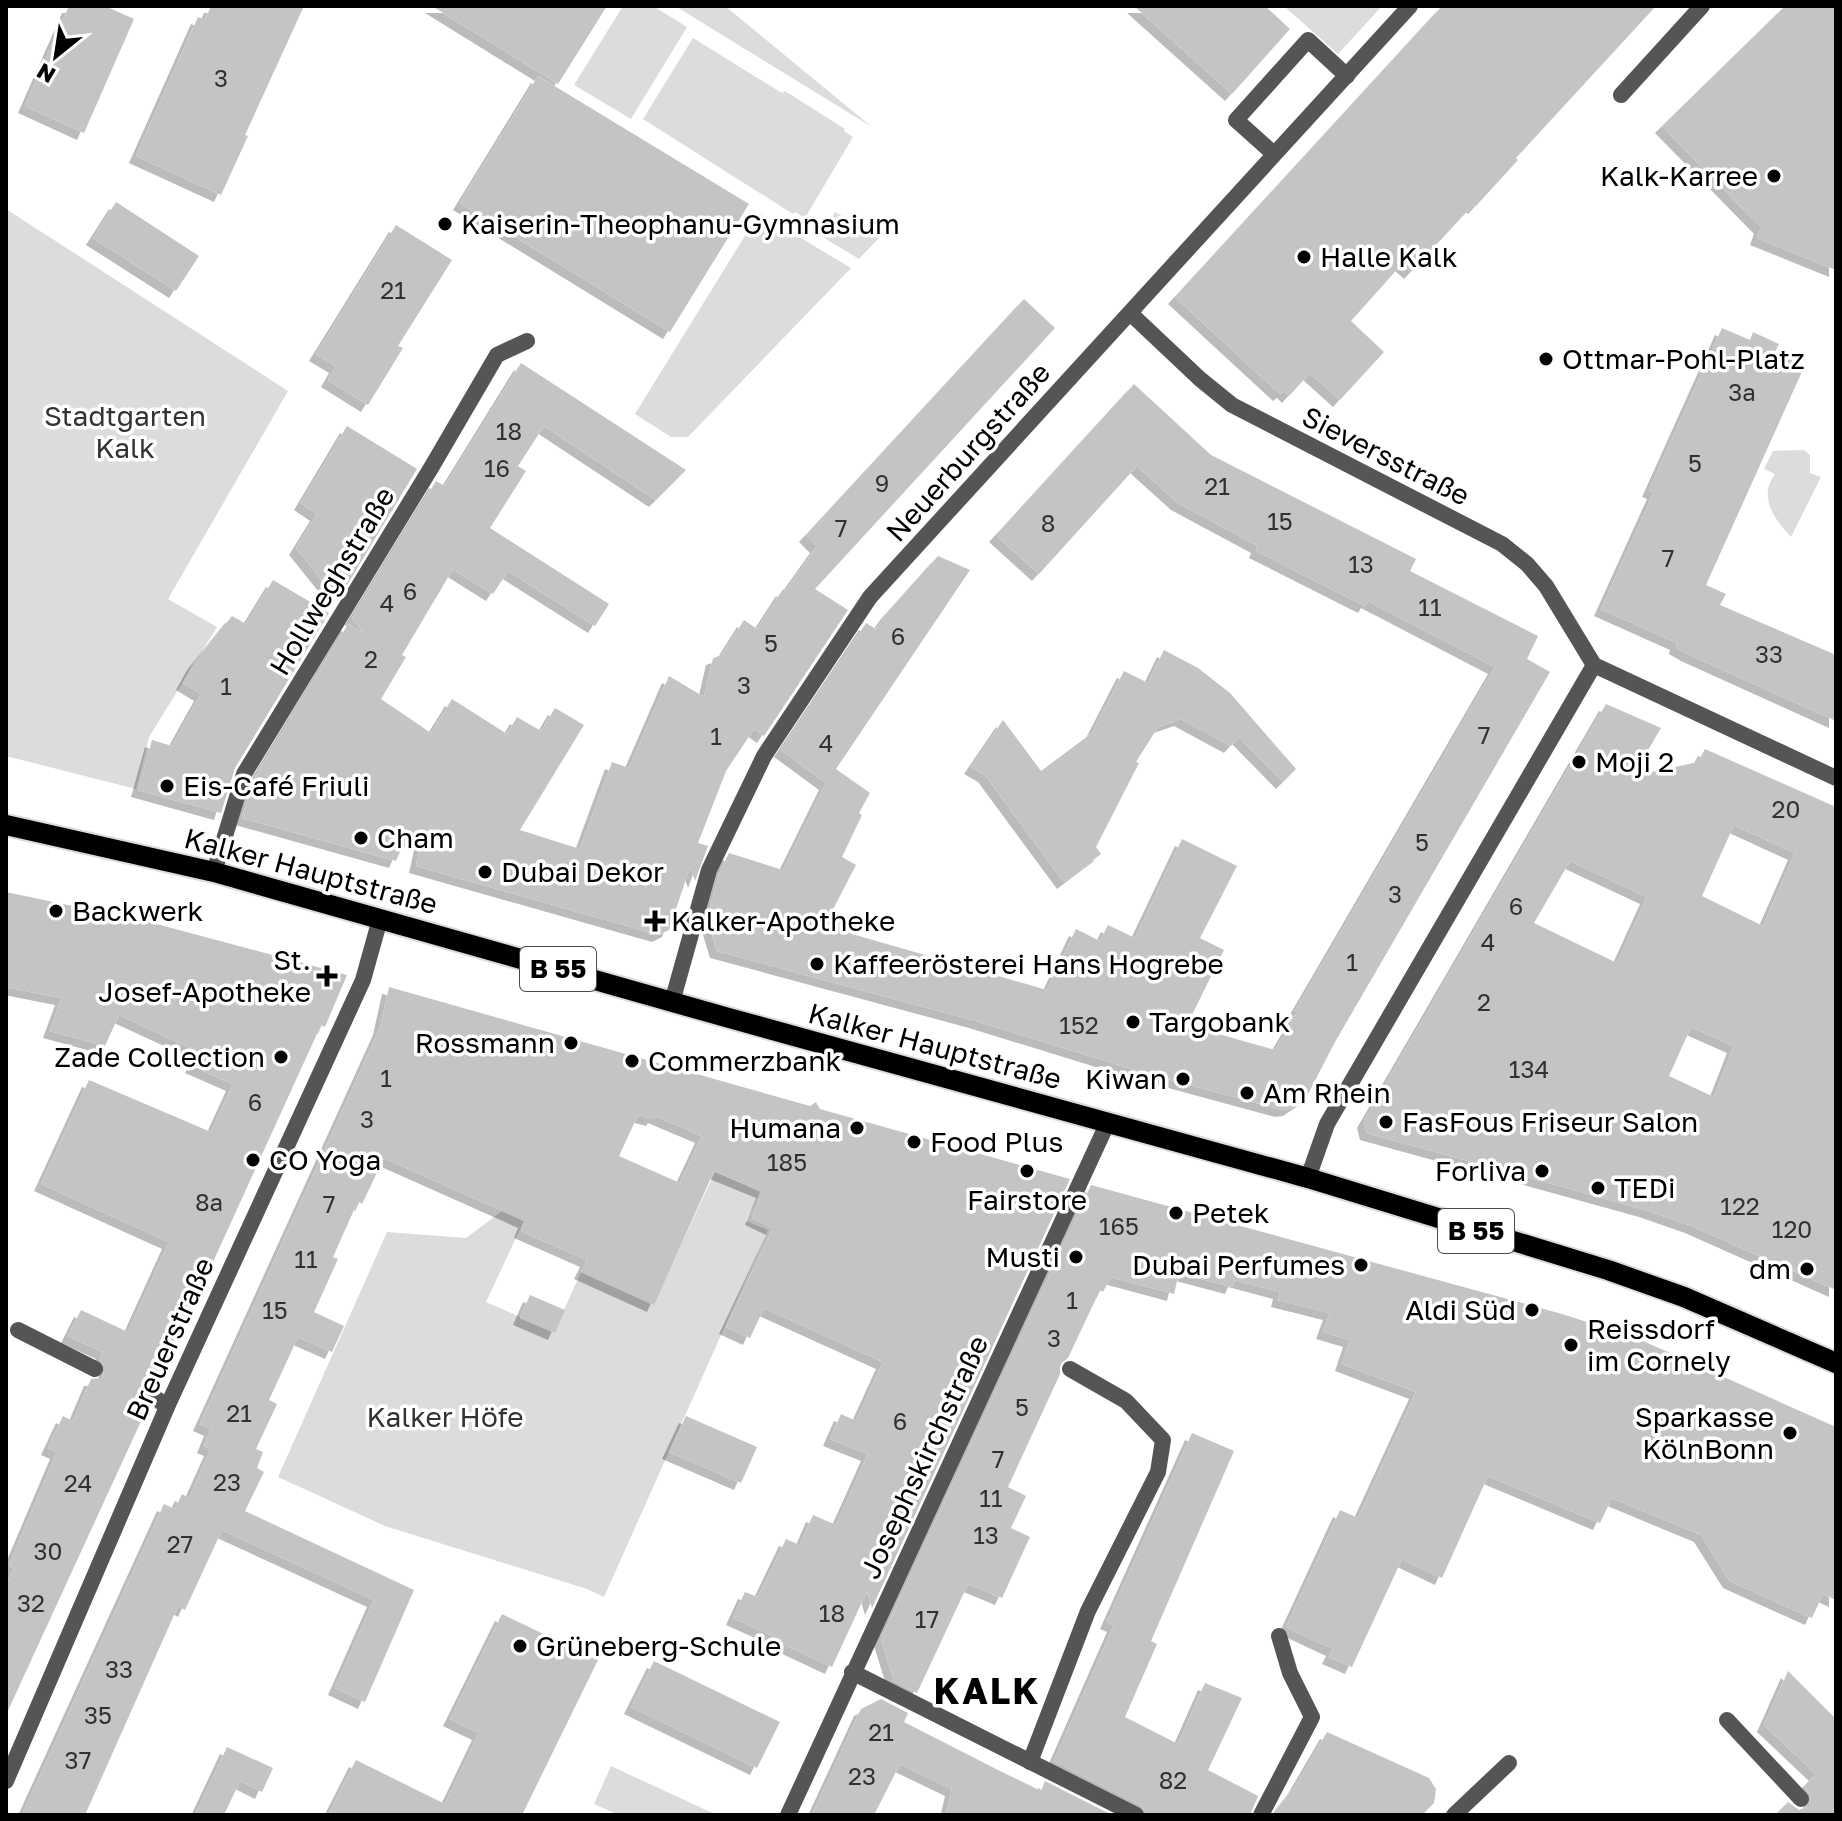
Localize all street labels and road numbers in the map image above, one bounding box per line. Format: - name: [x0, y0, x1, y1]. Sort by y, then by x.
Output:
- street label: Neuerburgstraße: [879, 356, 1056, 548]
- street label: Sieversstraße: [1297, 399, 1475, 512]
- street label: Hollweghstraße: [262, 481, 401, 681]
- street label: Kalker Hauptstraße: [181, 821, 441, 920]
- road number: B 55: [520, 947, 596, 991]
- street label: Kalker Hauptstraße: [805, 996, 1065, 1095]
- road number: B 55: [1438, 1209, 1514, 1253]
- street label: Breuerstraße: [119, 1252, 220, 1425]
- street label: Josephskirchstraße: [853, 1330, 994, 1583]

